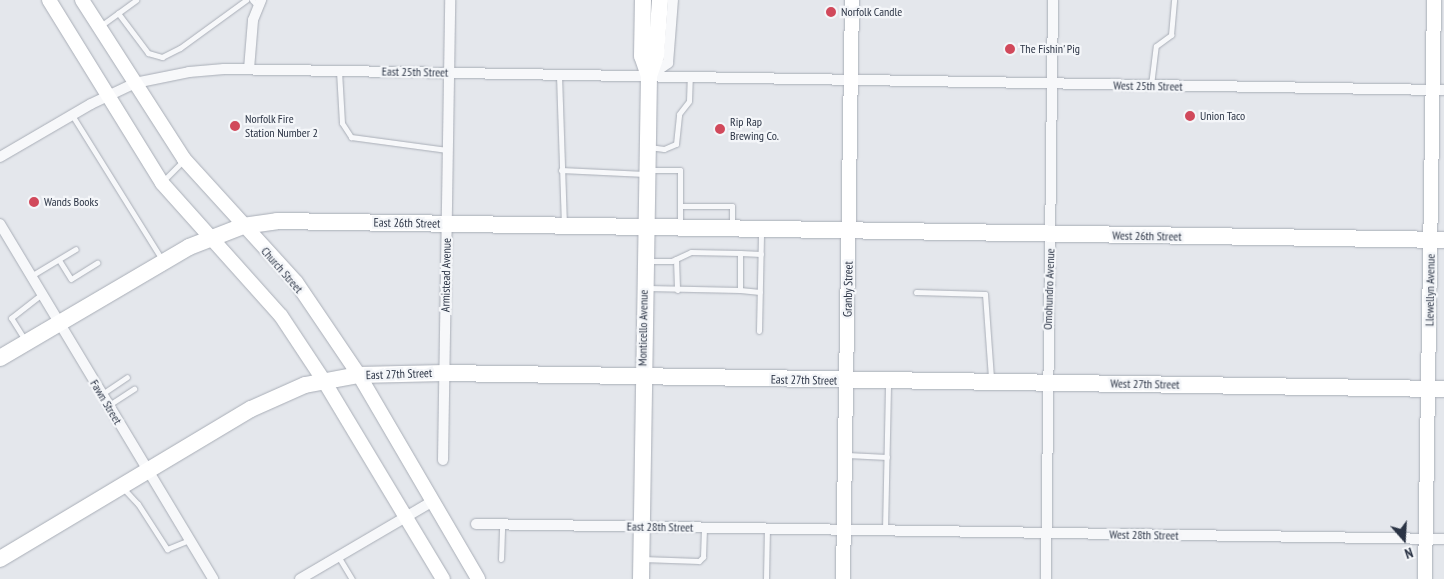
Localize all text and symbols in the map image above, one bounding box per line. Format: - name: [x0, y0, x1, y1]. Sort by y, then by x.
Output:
- place label: Norfolk Candle: [841, 5, 902, 19]
- marker: Norfolk Candle: [825, 6, 837, 18]
- place label: The Fishin' Pig: [1020, 42, 1081, 56]
- marker: The Fishin' Pig: [1004, 43, 1016, 55]
- street label: East 25th Street: [382, 64, 448, 80]
- street label: West 25th Street: [1113, 78, 1183, 94]
- place label: Union Taco: [1200, 109, 1246, 123]
- marker: Union Taco: [1184, 110, 1196, 122]
- place label: Norfolk Fire Station Number 2: [245, 112, 318, 140]
- place label: Rip Rap Brewing Co.: [730, 115, 779, 143]
- marker: Norfolk Fire Station Number 2: [229, 120, 241, 132]
- marker: Rip Rap Brewing Co.: [714, 123, 726, 135]
- place label: Wands Books: [44, 195, 98, 209]
- marker: Wands Books: [28, 196, 40, 208]
- street label: East 26th Street: [374, 215, 440, 231]
- street label: West 26th Street: [1112, 228, 1182, 244]
- street label: Armistead Avenue: [438, 238, 454, 312]
- street label: Church Street: [258, 244, 306, 296]
- street label: Omohundro Avenue: [1040, 248, 1058, 330]
- street label: Llewellyn Avenue: [1422, 253, 1438, 327]
- street label: Granby Street: [840, 261, 856, 317]
- street label: Monticello Avenue: [635, 290, 651, 366]
- street label: East 27th Street: [366, 366, 432, 382]
- street label: East 27th Street: [771, 372, 837, 388]
- street label: West 27th Street: [1110, 376, 1180, 392]
- street label: Fawn Street: [87, 377, 125, 427]
- north arrow: [1379, 514, 1429, 564]
- street label: East 28th Street: [627, 519, 693, 535]
- street label: West 28th Street: [1109, 527, 1179, 543]
- text: N: [1402, 543, 1415, 563]

